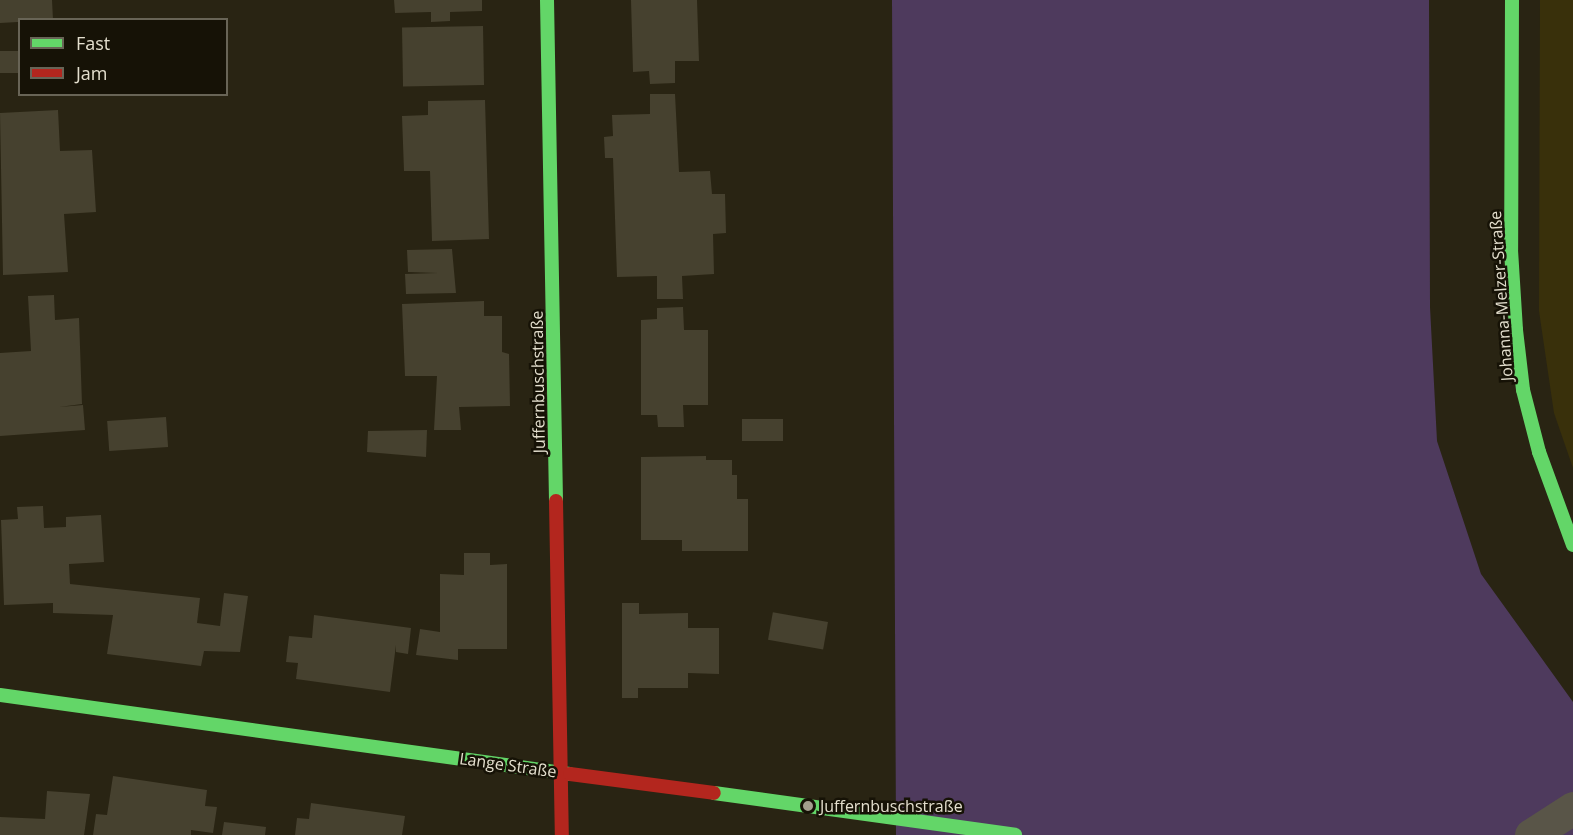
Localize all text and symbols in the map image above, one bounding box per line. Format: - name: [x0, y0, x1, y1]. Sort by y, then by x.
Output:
- legend: [18, 18, 228, 96]
- text: Fast: [76, 31, 110, 55]
- text: Jam: [76, 61, 108, 85]
- street label: Johanna-Melzer-Straße: [1485, 210, 1517, 382]
- street label: Juffernbuschstraße: [527, 311, 549, 453]
- street label: Lange Straße: [458, 749, 558, 781]
- place label: Juffernbuschstraße: [820, 796, 963, 816]
- marker: Juffernbuschstraße: [801, 799, 815, 813]

